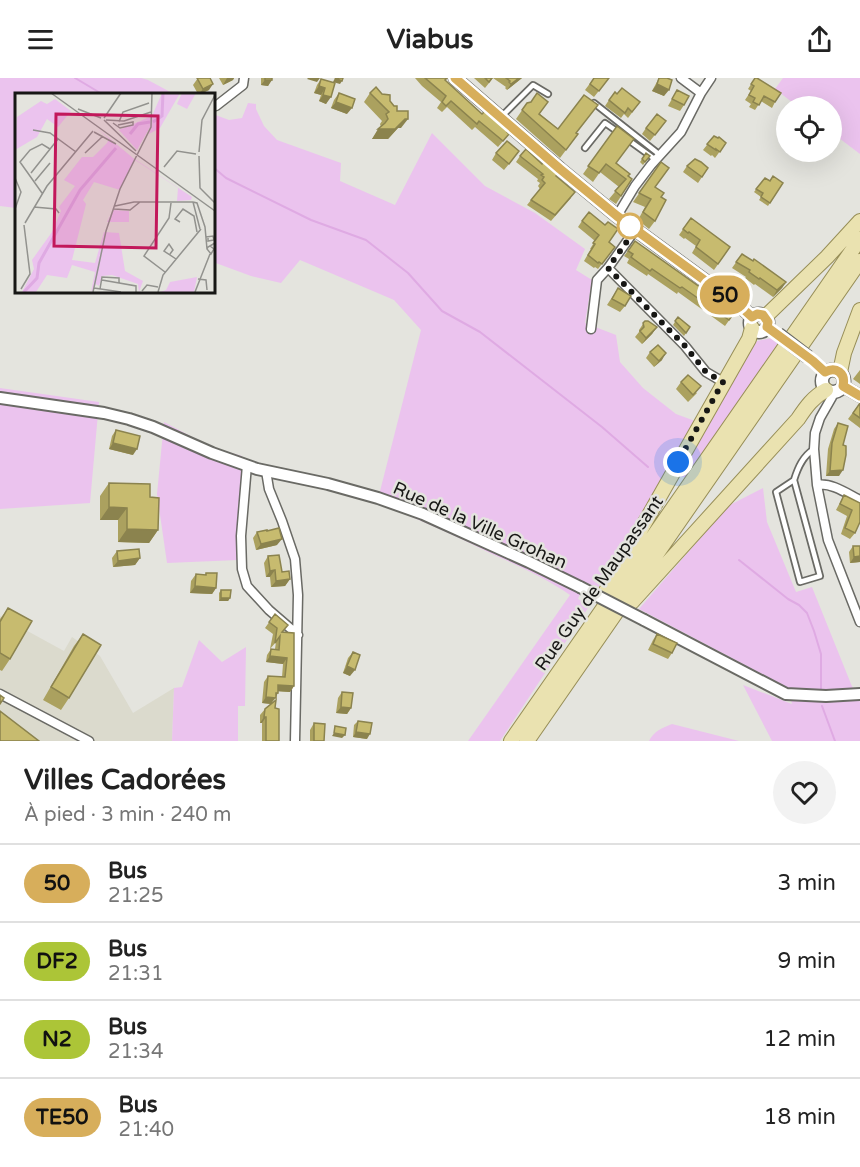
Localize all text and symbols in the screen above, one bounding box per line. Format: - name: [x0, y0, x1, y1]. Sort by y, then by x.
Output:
- icon: menu: [24, 23, 57, 56]
- text: Viabus: [387, 23, 473, 56]
- icon: share: [803, 23, 836, 56]
- inset map: [15, 93, 214, 292]
- map controls: [776, 96, 842, 162]
- button: locate: [776, 96, 842, 162]
- unlabelled marker: [617, 213, 643, 239]
- line badge: 50: [698, 276, 752, 314]
- text: 50: [712, 283, 738, 308]
- your location: [663, 447, 693, 477]
- street label: Rue de la Ville Grohan: [390, 477, 570, 573]
- street label: Rue Guy de Maupassant: [530, 491, 668, 675]
- button: heart: [773, 761, 836, 824]
- text: Villes Cadorées: [24, 763, 226, 797]
- text: À pied · 3 min · 240 m: [24, 803, 231, 827]
- text: Bus: [108, 858, 147, 884]
- text: 3 min: [777, 870, 836, 896]
- text: 50: [44, 871, 70, 896]
- text: 21:25: [108, 884, 163, 908]
- text: Bus: [108, 936, 147, 962]
- text: 9 min: [777, 948, 836, 974]
- text: DF2: [36, 949, 78, 974]
- text: 21:31: [108, 962, 163, 986]
- text: Bus: [108, 1014, 147, 1040]
- text: 12 min: [764, 1026, 836, 1052]
- text: N2: [42, 1027, 72, 1052]
- text: 21:34: [108, 1040, 163, 1064]
- text: Bus: [119, 1092, 158, 1118]
- text: 18 min: [764, 1104, 836, 1130]
- text: TE50: [36, 1105, 89, 1130]
- text: 21:40: [119, 1118, 174, 1142]

